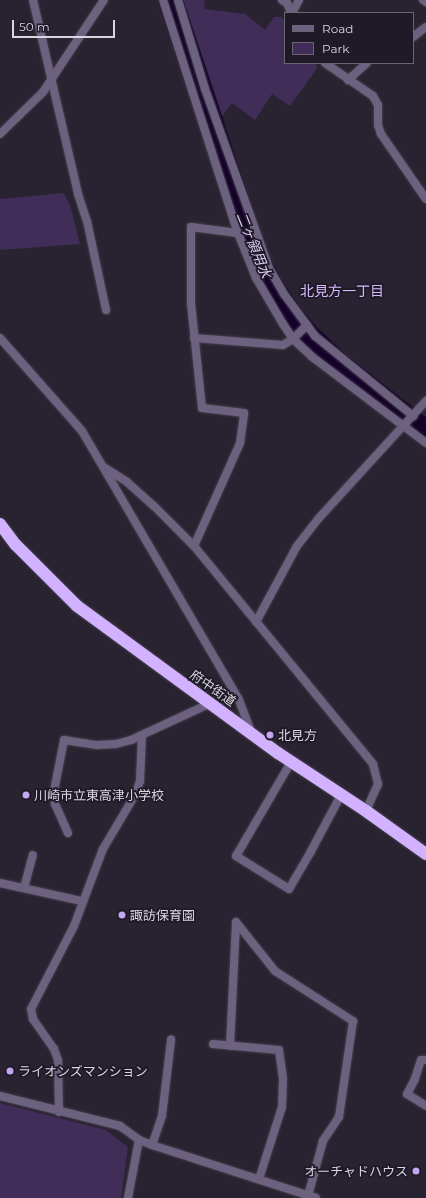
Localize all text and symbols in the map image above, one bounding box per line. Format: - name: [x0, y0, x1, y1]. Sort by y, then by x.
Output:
- scale bar: [14, 12, 117, 38]
- legend: [284, 12, 414, 64]
- text: 50 m: [19, 19, 50, 34]
- text: Road: [322, 21, 353, 36]
- text: Park: [322, 41, 349, 56]
- water label: 二ヶ領用水: [233, 209, 275, 281]
- district label: 北見方一丁目: [300, 283, 384, 299]
- street label: 府中街道: [187, 667, 239, 709]
- place label: 北見方: [278, 727, 317, 743]
- marker: 北見方: [265, 730, 275, 740]
- place label: 川崎市立東高津小学校: [34, 787, 164, 803]
- marker: 川崎市立東高津小学校: [21, 790, 31, 800]
- place label: 諏訪保育園: [130, 907, 195, 923]
- marker: 諏訪保育園: [117, 910, 127, 920]
- place label: ライオンズマンション: [18, 1063, 148, 1079]
- marker: ライオンズマンション: [5, 1066, 15, 1076]
- place label: オーチャドハウス: [304, 1163, 408, 1179]
- marker: オーチャドハウス: [411, 1166, 421, 1176]

